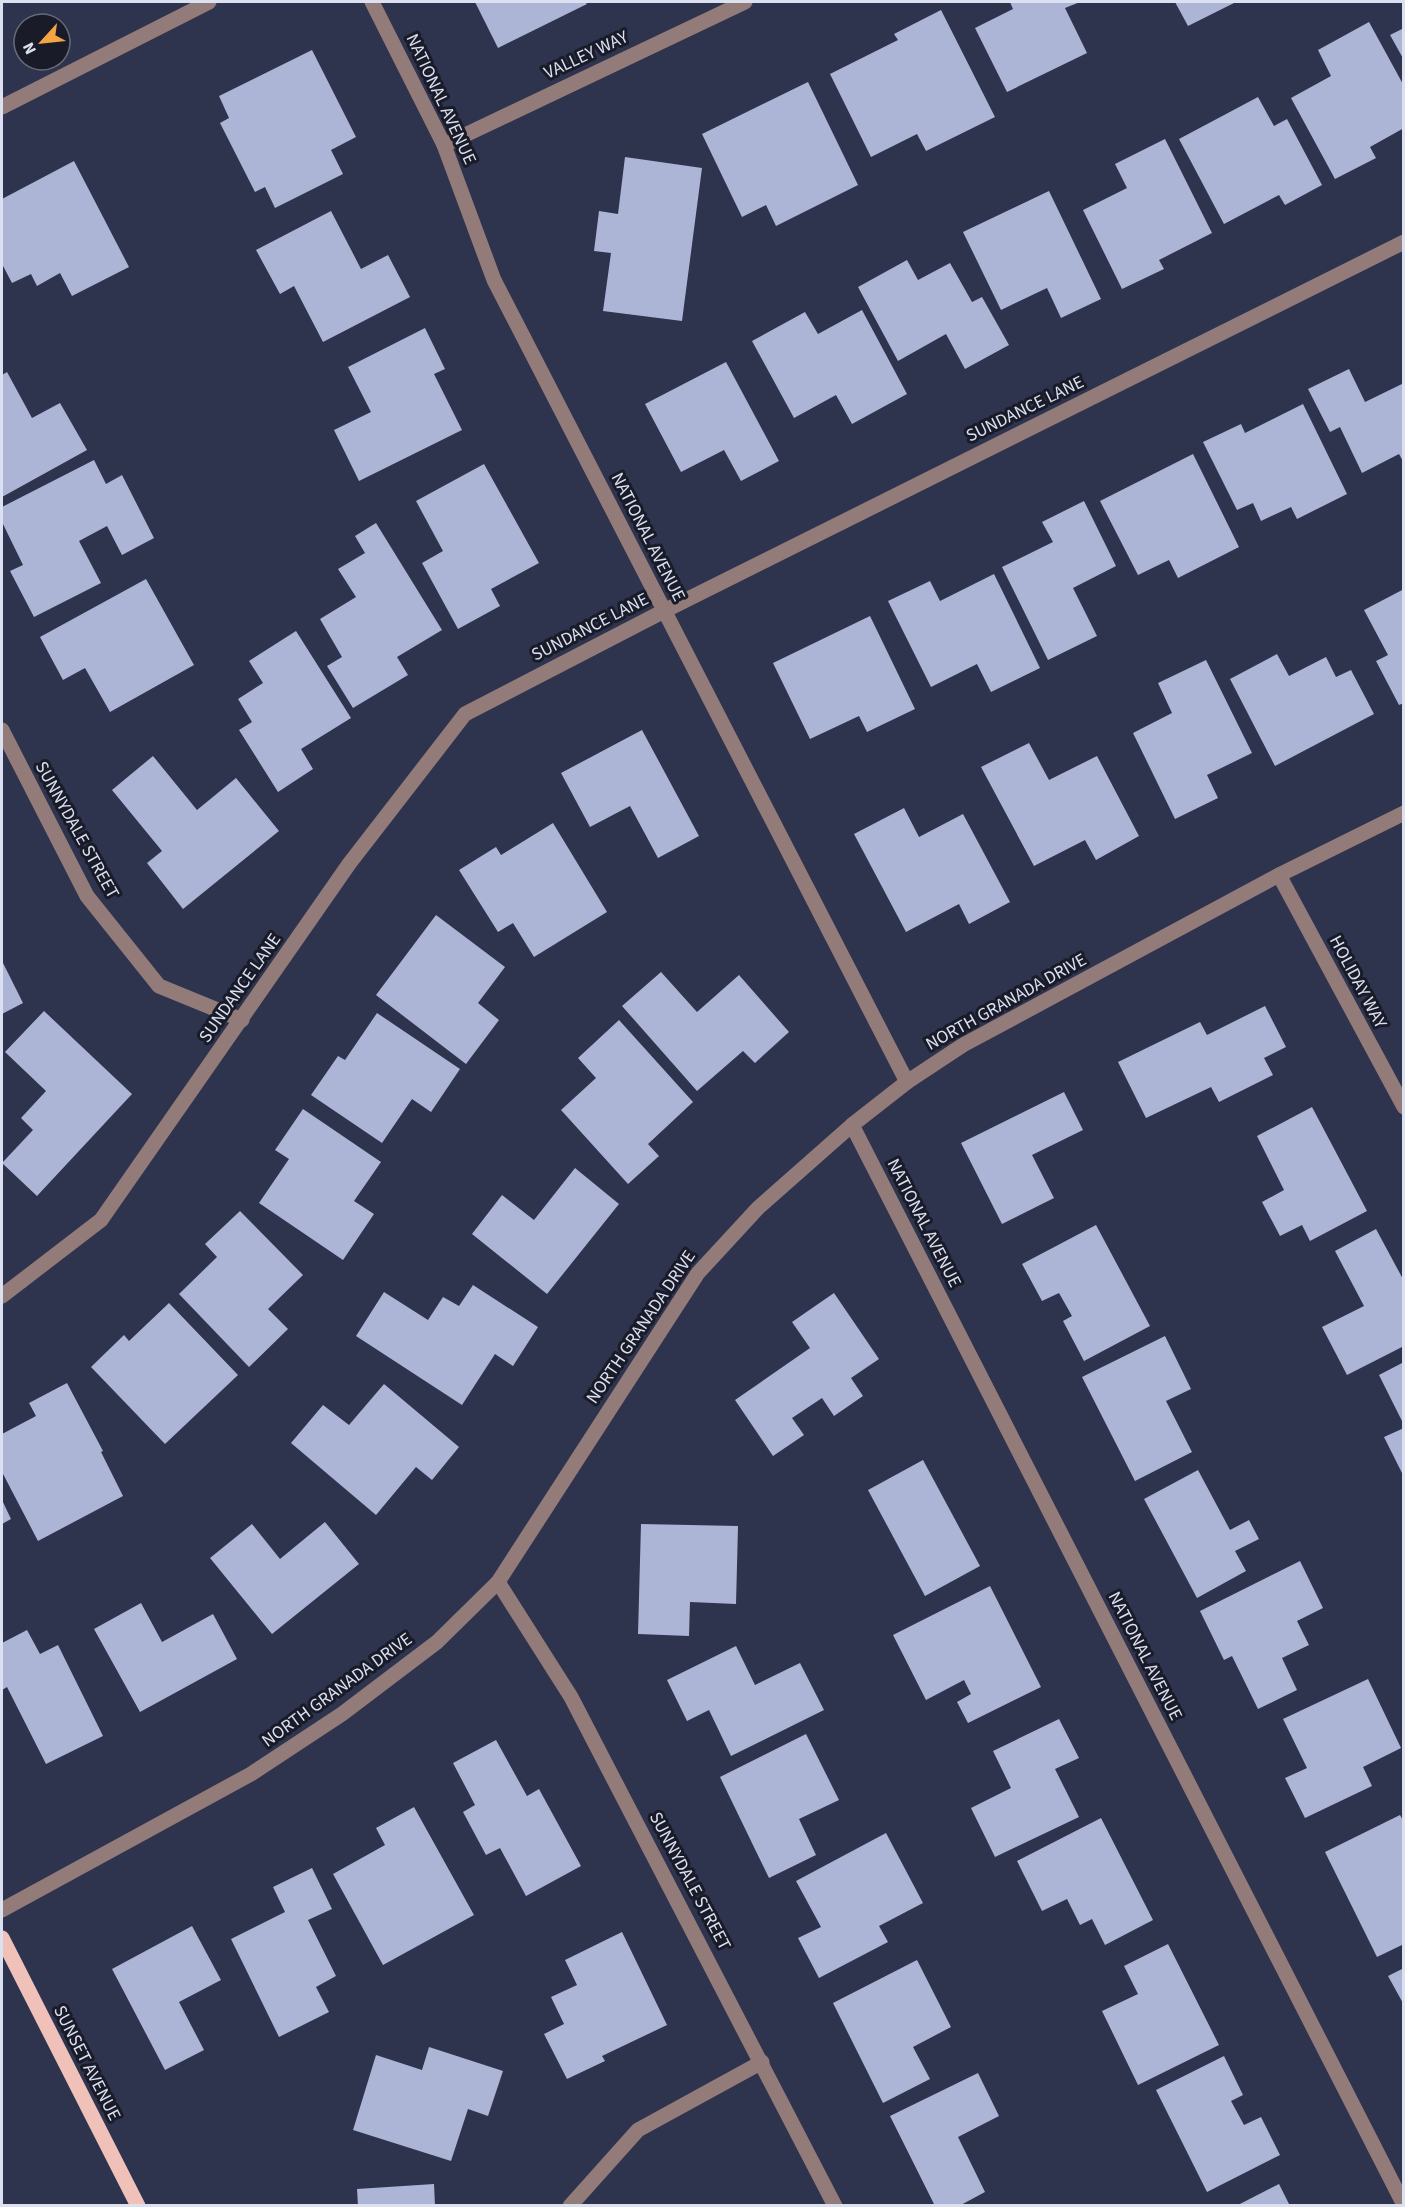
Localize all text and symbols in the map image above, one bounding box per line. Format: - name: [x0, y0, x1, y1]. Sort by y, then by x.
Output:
- north arrow: [12, 12, 72, 72]
- street label: VALLEY WAY: [540, 24, 633, 85]
- street label: NATIONAL AVENUE: [400, 30, 482, 168]
- text: N: [17, 39, 42, 58]
- street label: SUNDANCE LANE: [962, 370, 1088, 448]
- street label: NATIONAL AVENUE: [605, 468, 691, 606]
- street label: SUNDANCE LANE: [527, 587, 653, 667]
- street label: SUNNYDALE STREET: [29, 757, 125, 903]
- street label: SUNDANCE LANE: [193, 928, 287, 1048]
- street label: HOLIDAY WAY: [1323, 931, 1393, 1033]
- street label: NORTH GRANADA DRIVE: [921, 947, 1091, 1057]
- street label: NATIONAL AVENUE: [881, 1154, 967, 1292]
- street label: NORTH GRANADA DRIVE: [580, 1245, 702, 1409]
- street label: NATIONAL AVENUE: [1102, 1587, 1188, 1725]
- street label: NORTH GRANADA DRIVE: [257, 1627, 417, 1753]
- street label: SUNNYDALE STREET: [643, 1807, 737, 1955]
- street label: SUNSET AVENUE: [47, 2001, 127, 2125]

